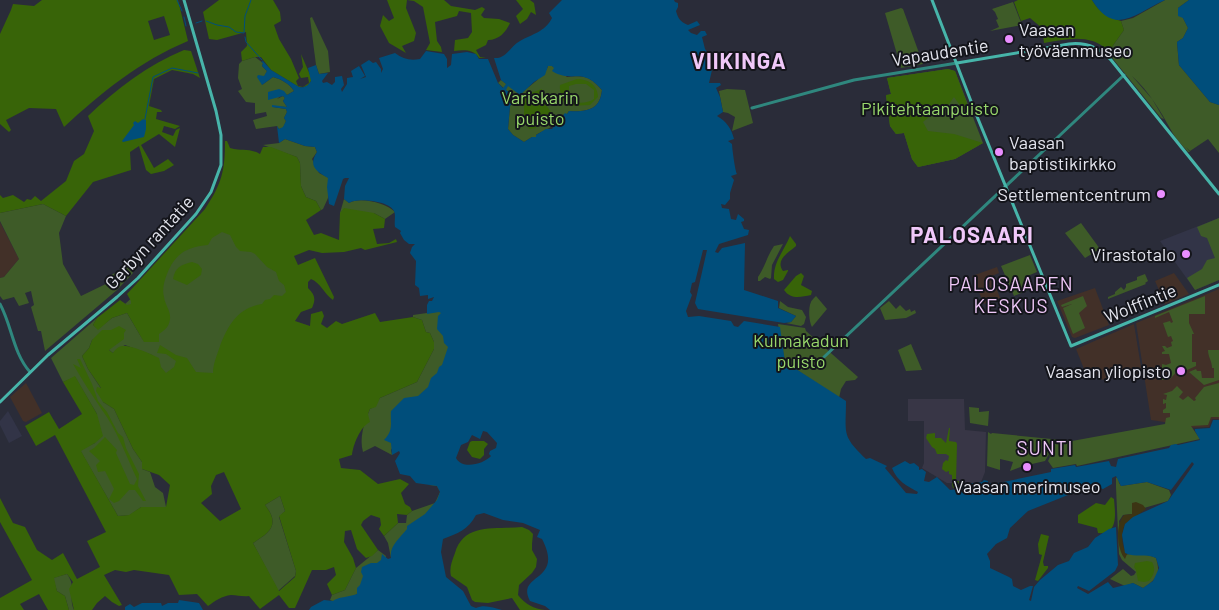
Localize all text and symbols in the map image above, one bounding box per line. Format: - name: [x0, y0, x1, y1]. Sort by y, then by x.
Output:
- place label: Vaasan työväenmuseo: [1019, 18, 1132, 61]
- marker: Vaasan työväenmuseo: [1003, 33, 1015, 45]
- street label: Vapaudentie: [890, 34, 990, 70]
- district label: VIIKINGA: [691, 47, 787, 73]
- park label: Variskarin puisto: [501, 86, 579, 129]
- park label: Pikitehtaanpuisto: [861, 97, 999, 119]
- place label: Vaasan baptistikirkko: [1009, 131, 1117, 174]
- marker: Vaasan baptistikirkko: [993, 146, 1005, 158]
- place label: Settlementcentrum: [998, 183, 1151, 205]
- marker: Settlementcentrum: [1155, 188, 1167, 200]
- street label: Gerbyn rantatie: [100, 191, 198, 293]
- district label: PALOSAARI: [910, 221, 1034, 247]
- place label: Virastotalo: [1091, 243, 1176, 265]
- marker: Virastotalo: [1180, 248, 1192, 260]
- district label: PALOSAAREN KESKUS: [948, 272, 1074, 317]
- street label: Wolffintie: [1101, 279, 1179, 327]
- park label: Kulmakadun puisto: [753, 329, 849, 372]
- place label: Vaasan yliopisto: [1046, 360, 1171, 382]
- marker: Vaasan yliopisto: [1175, 365, 1187, 377]
- district label: SUNTI: [1017, 436, 1073, 459]
- marker: Vaasan merimuseo: [1021, 461, 1033, 473]
- place label: Vaasan merimuseo: [953, 475, 1101, 497]

